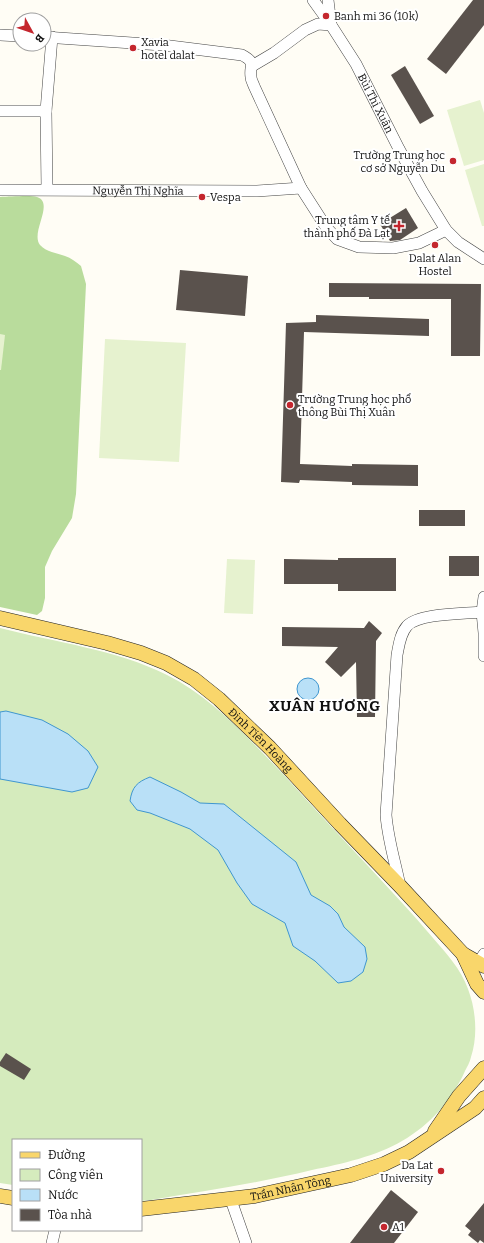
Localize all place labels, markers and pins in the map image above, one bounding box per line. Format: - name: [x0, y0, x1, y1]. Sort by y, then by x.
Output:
- place label: Banh mi 36 (10k): [334, 10, 418, 23]
- marker: Banh mi 36 (10k): [321, 11, 331, 21]
- place label: Xavia hotel dalat: [141, 36, 195, 62]
- marker: Xavia hotel dalat: [128, 43, 138, 53]
- place label: Trường Trung học cơ sở Nguyễn Du: [353, 149, 445, 175]
- marker: Trường Trung học cơ sở Nguyễn Du: [448, 156, 458, 166]
- place label: Vespa: [210, 191, 241, 204]
- marker: Vespa: [197, 192, 207, 202]
- place label: Trung tâm Y tế thành phố Đà Lạt: [303, 213, 390, 240]
- marker: Trung tâm Y tế thành phố Đà Lạt: [393, 220, 405, 232]
- marker: Dalat Alan Hostel: [430, 240, 440, 250]
- place label: Dalat Alan Hostel: [409, 252, 461, 278]
- place label: Trường Trung học phổ thông Bùi Thị Xuân: [298, 393, 411, 419]
- marker: Trường Trung học phổ thông Bùi Thị Xuân: [285, 400, 295, 410]
- place label: Da Lat University: [380, 1159, 433, 1185]
- marker: Da Lat University: [436, 1166, 446, 1176]
- place label: A1: [392, 1221, 405, 1234]
- marker: A1: [379, 1222, 389, 1232]

